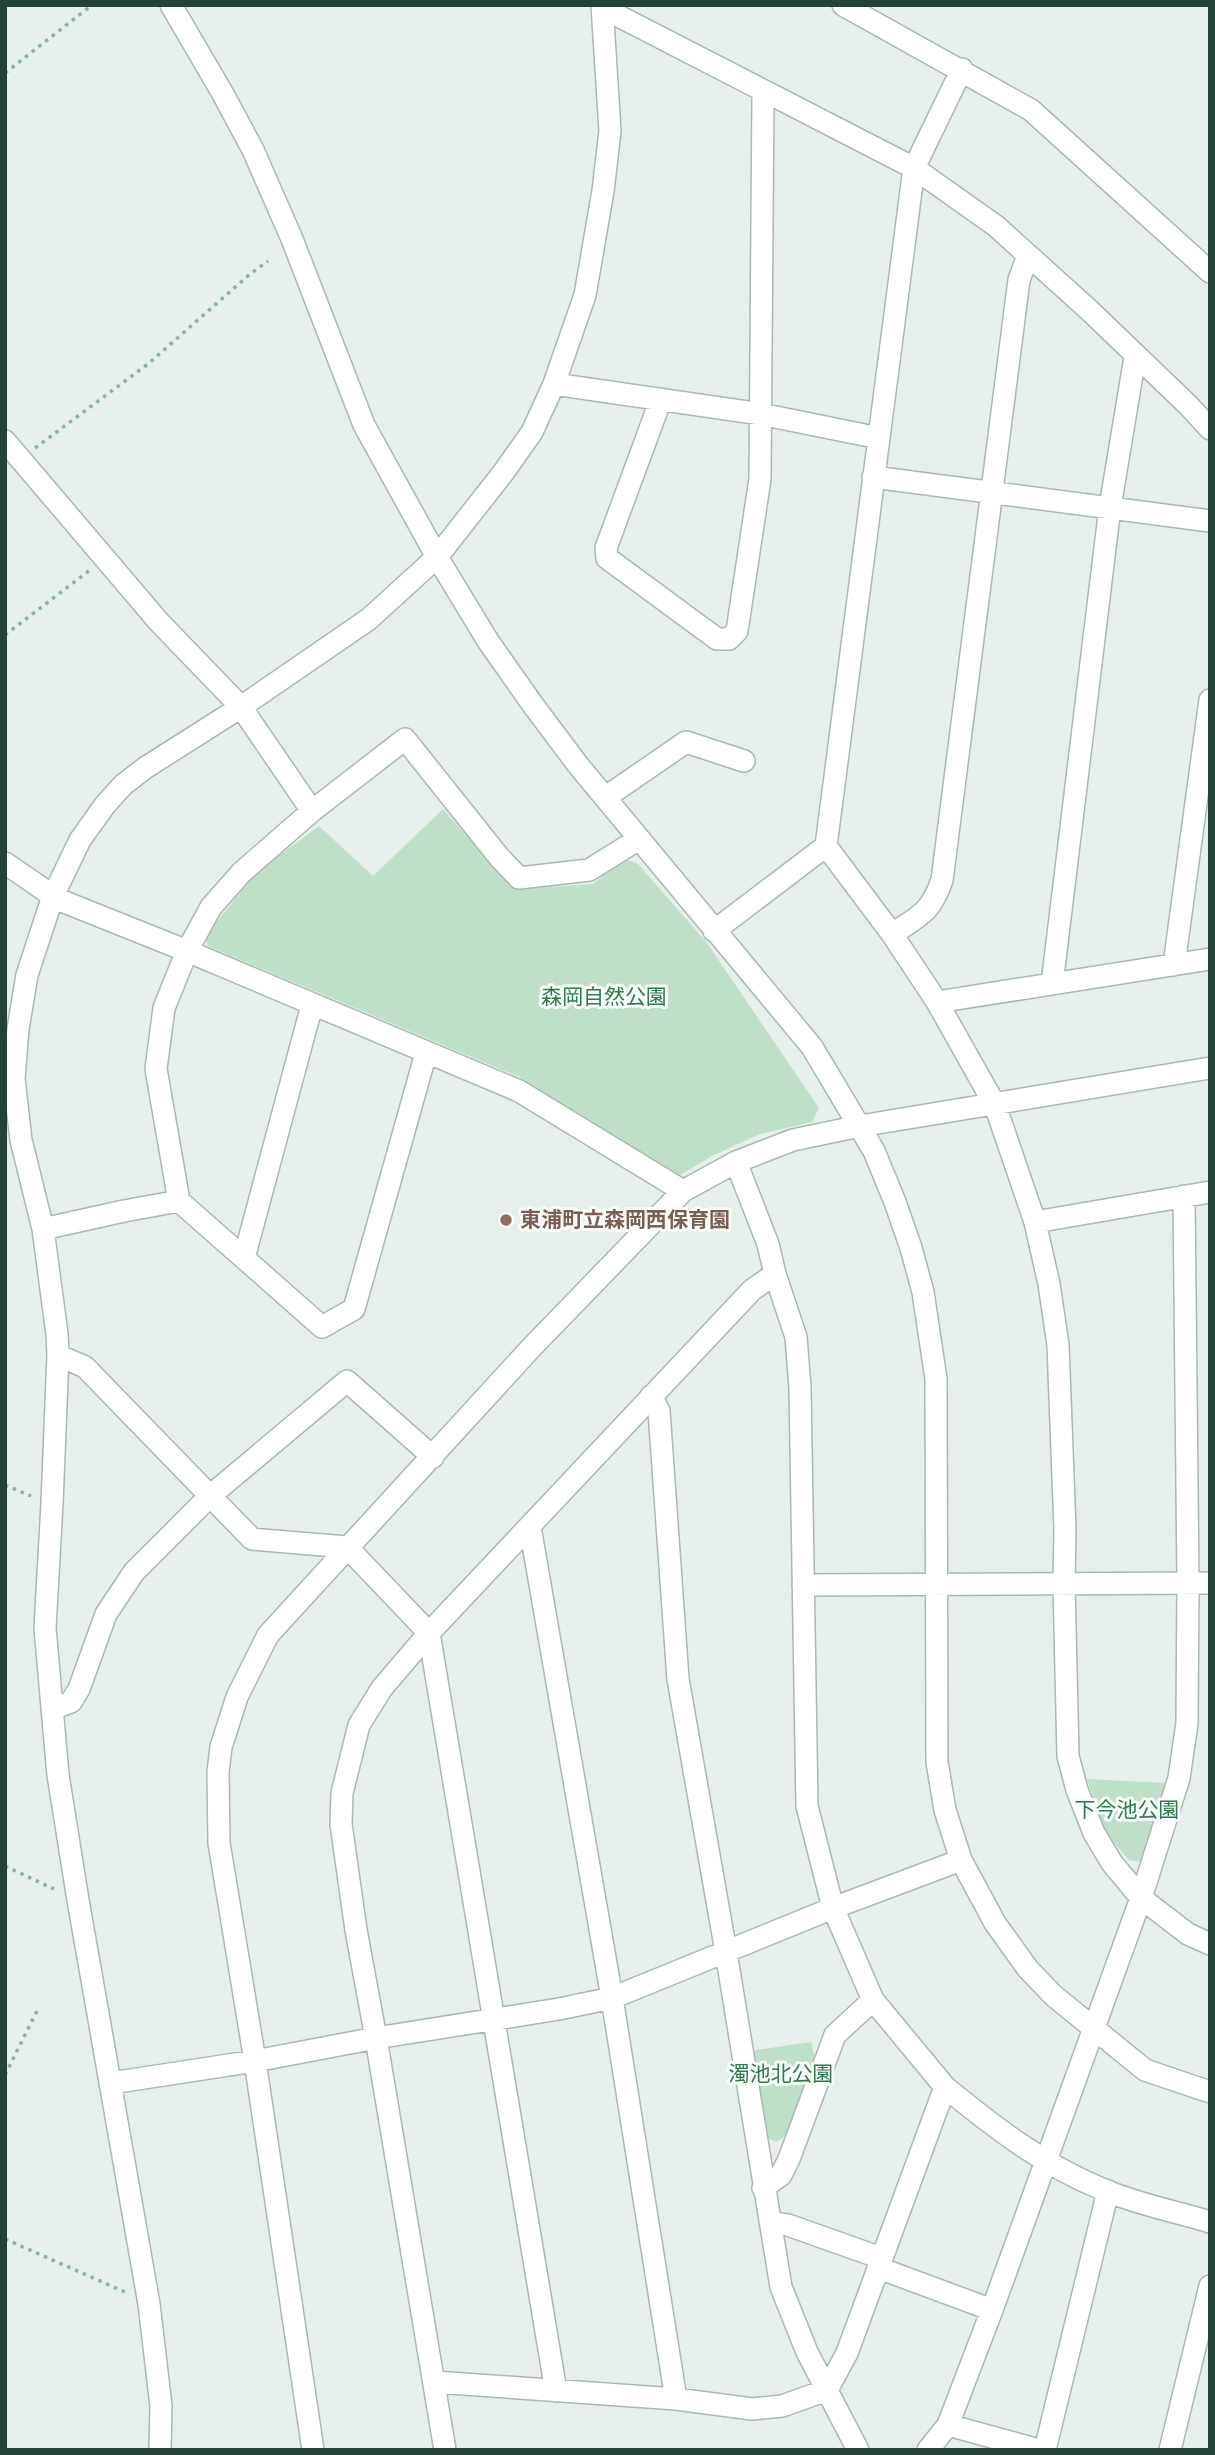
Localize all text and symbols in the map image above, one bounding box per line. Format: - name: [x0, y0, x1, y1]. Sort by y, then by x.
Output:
- park label: 森岡自然公園: [541, 985, 667, 1009]
- place label: 東浦町立森岡西保育園: [520, 1208, 730, 1232]
- marker: 東浦町立森岡西保育園: [498, 1212, 514, 1228]
- park label: 下今池公園: [1075, 1798, 1180, 1822]
- park label: 濁池北公園: [729, 2062, 834, 2086]

